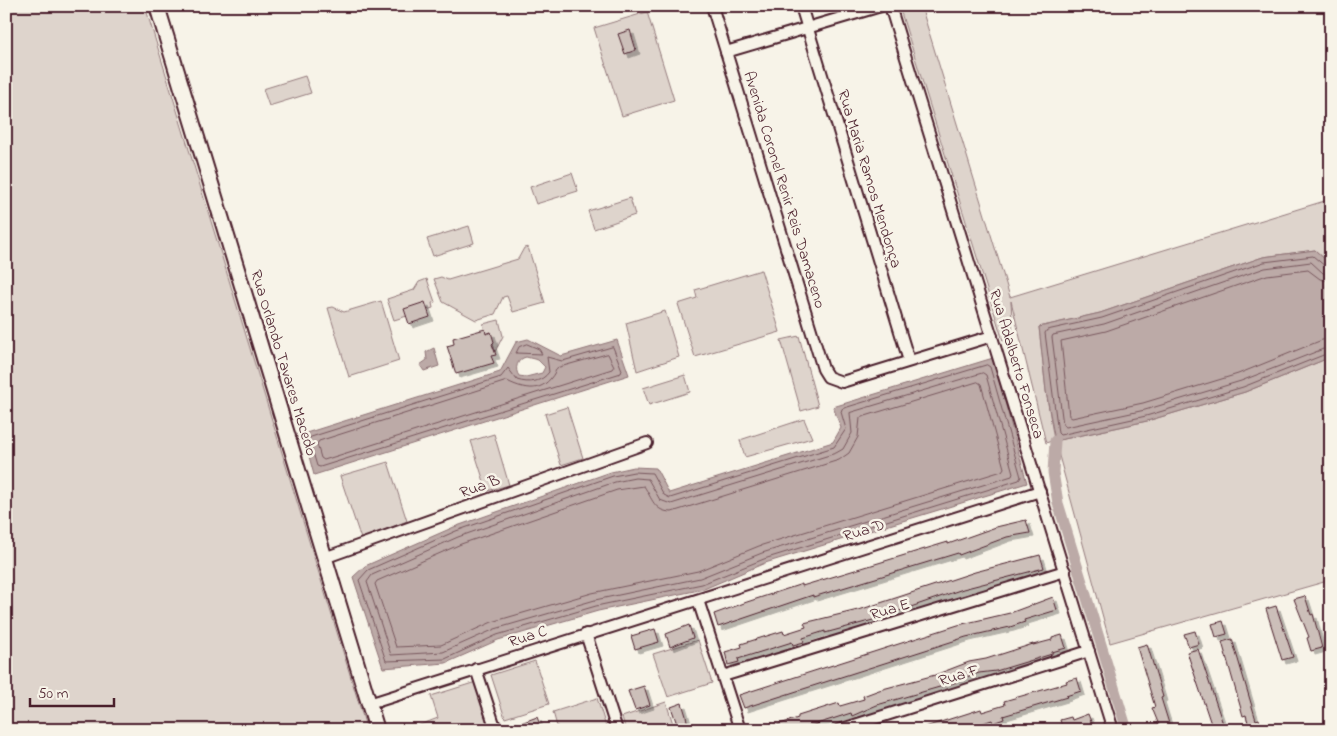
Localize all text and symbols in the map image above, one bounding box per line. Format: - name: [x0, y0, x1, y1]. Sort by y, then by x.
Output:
- street label: Avenida Coronel Renir Reis Damaceno: [736, 68, 832, 312]
- street label: Rua Maria Ramos Mendonça: [830, 87, 908, 271]
- street label: Rua Orlando Tavares Macedo: [243, 267, 323, 459]
- street label: Rua Adalberto Fonseca: [982, 286, 1050, 442]
- street label: Rua B: [456, 469, 504, 505]
- street label: Rua D: [840, 513, 888, 549]
- street label: Rua E: [867, 593, 913, 627]
- street label: Rua C: [506, 619, 551, 654]
- street label: Rua F: [936, 658, 983, 693]
- scale bar: [30, 676, 114, 708]
- text: 50 m: [38, 683, 69, 705]

